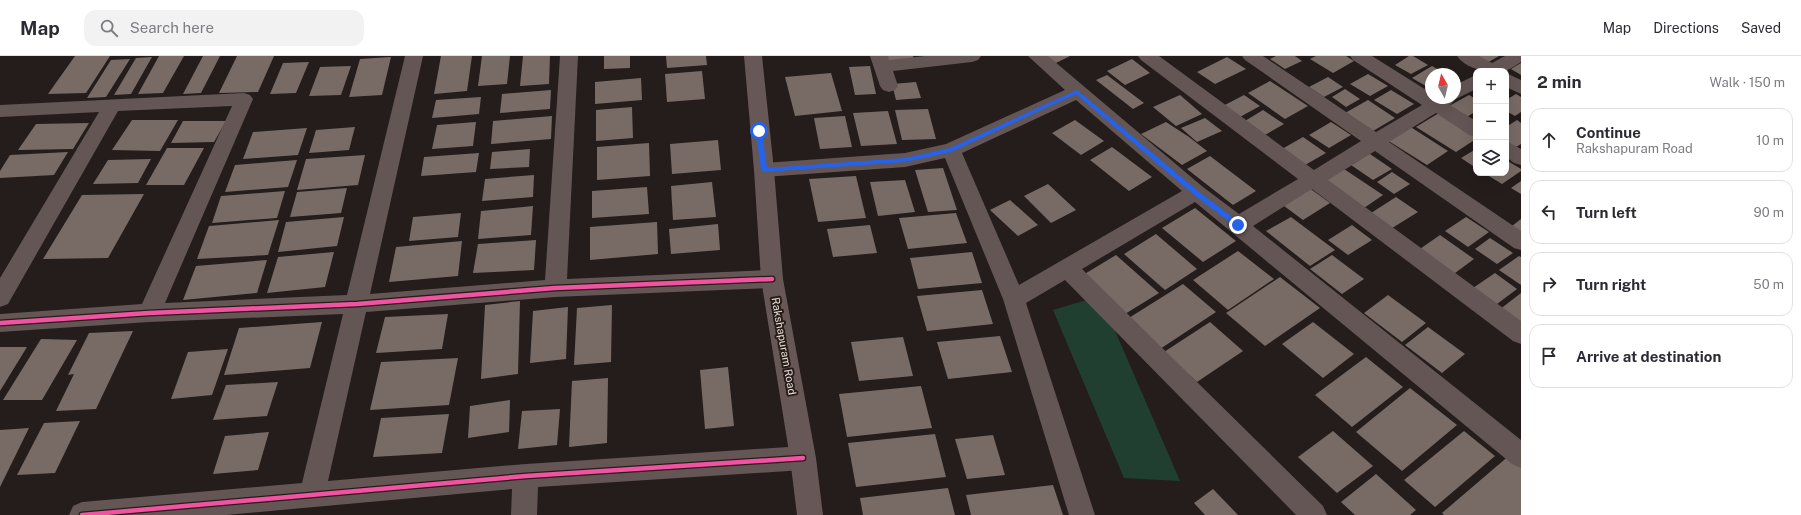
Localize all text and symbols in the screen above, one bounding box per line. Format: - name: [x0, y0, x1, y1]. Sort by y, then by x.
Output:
- search box: [84, 10, 364, 46]
- text: Map: [20, 17, 60, 39]
- icon: search: [98, 17, 120, 39]
- text: Search here: [130, 19, 214, 36]
- text: Map: [1603, 20, 1631, 36]
- text: Directions: [1653, 20, 1719, 36]
- text: Saved: [1741, 20, 1781, 36]
- north arrow: [1425, 68, 1461, 104]
- map controls: [1473, 68, 1509, 176]
- button: +: [1473, 68, 1509, 104]
- text: 2 min: [1537, 72, 1582, 92]
- text: Walk · 150 m: [1710, 75, 1785, 90]
- button: −: [1473, 104, 1509, 140]
- route start: [750, 122, 768, 140]
- text: Continue: [1576, 124, 1641, 141]
- icon: ahead: [1538, 129, 1560, 151]
- text: 10 m: [1756, 133, 1784, 148]
- button: layers: [1473, 140, 1509, 176]
- text: Rakshapuram Road: [1576, 141, 1693, 156]
- icon: left: [1538, 201, 1560, 223]
- text: Turn left: [1576, 204, 1637, 221]
- text: 90 m: [1754, 205, 1784, 220]
- route end: [1229, 216, 1247, 234]
- icon: right: [1538, 273, 1560, 295]
- text: Turn right: [1576, 276, 1646, 293]
- text: 50 m: [1753, 277, 1784, 292]
- street label: Rakshapuram Road: [770, 296, 798, 396]
- icon: arrive: [1538, 345, 1560, 367]
- text: Arrive at destination: [1576, 348, 1721, 365]

